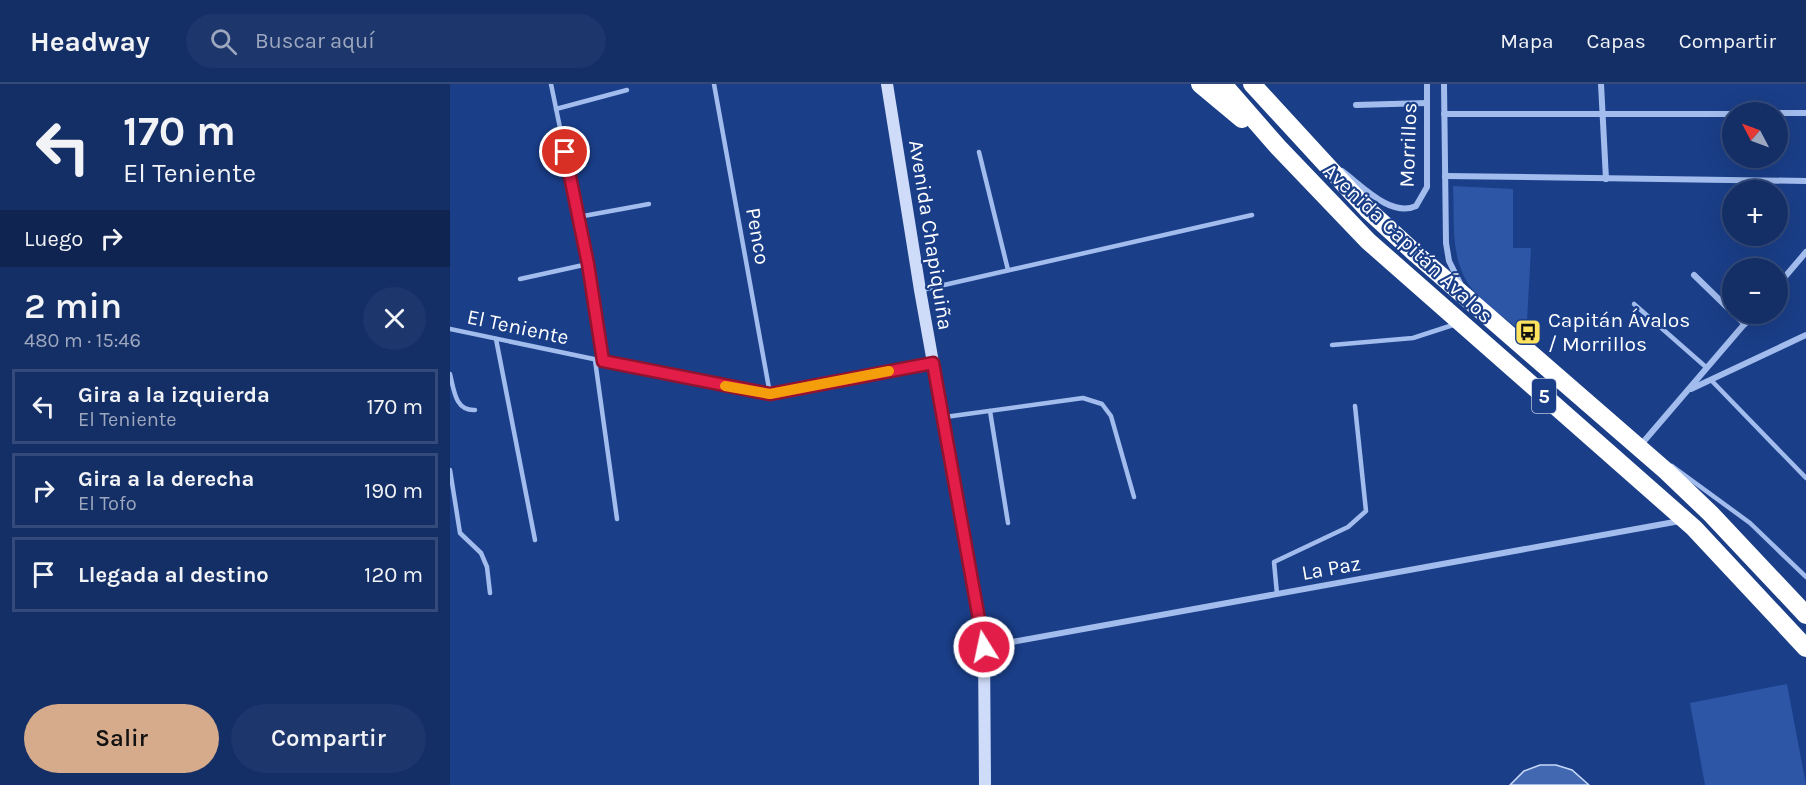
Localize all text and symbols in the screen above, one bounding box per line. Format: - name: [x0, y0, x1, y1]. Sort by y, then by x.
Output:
- search box: [186, 14, 606, 68]
- text: Headway: [30, 25, 150, 58]
- icon: search: [207, 25, 240, 58]
- text: Buscar aquí: [255, 28, 375, 54]
- text: Mapa: [1500, 29, 1554, 53]
- text: Capas: [1587, 29, 1646, 53]
- text: Compartir: [1679, 29, 1776, 53]
- street label: Morrillos: [1395, 102, 1421, 188]
- north arrow: [1722, 102, 1788, 168]
- map controls: [1722, 102, 1788, 324]
- text: 170 m: [123, 106, 236, 156]
- icon: left: [24, 108, 102, 186]
- pin: [539, 126, 590, 177]
- icon: arrive: [548, 135, 581, 168]
- street label: Avenida Chapiquiña: [904, 138, 958, 332]
- text: El Teniente: [123, 157, 256, 189]
- street label: Avenida Capitán Ávalos: [1318, 158, 1498, 328]
- button: +: [1722, 180, 1788, 246]
- street label: Penco: [741, 206, 775, 266]
- icon: right: [95, 222, 128, 255]
- text: Luego: [24, 226, 83, 252]
- button: −: [1722, 258, 1788, 324]
- text: 2 min: [24, 285, 122, 327]
- button: close: [363, 287, 426, 350]
- street label: El Teniente: [465, 305, 571, 349]
- place label: Capitán Ávalos / Morrillos: [1548, 308, 1690, 356]
- bus stop icon: Capitán Ávalos / Morrillos: [1513, 317, 1543, 347]
- text: 480 m · 15:46: [24, 329, 141, 352]
- road number: 5: [1532, 379, 1556, 413]
- text: Gira a la izquierda: [78, 382, 270, 408]
- icon: left: [27, 390, 60, 423]
- text: 170 m: [367, 394, 423, 420]
- text: El Teniente: [78, 408, 177, 431]
- text: Gira a la derecha: [78, 466, 254, 492]
- icon: right: [27, 474, 60, 507]
- text: 190 m: [364, 478, 423, 504]
- text: El Tofo: [78, 492, 137, 515]
- street label: La Paz: [1300, 551, 1362, 585]
- icon: arrive: [27, 558, 60, 591]
- text: Llegada al destino: [78, 562, 269, 588]
- text: 120 m: [364, 562, 423, 588]
- position arrow: [952, 615, 1016, 679]
- button: Salir: [24, 704, 219, 773]
- button: Compartir: [231, 704, 426, 773]

